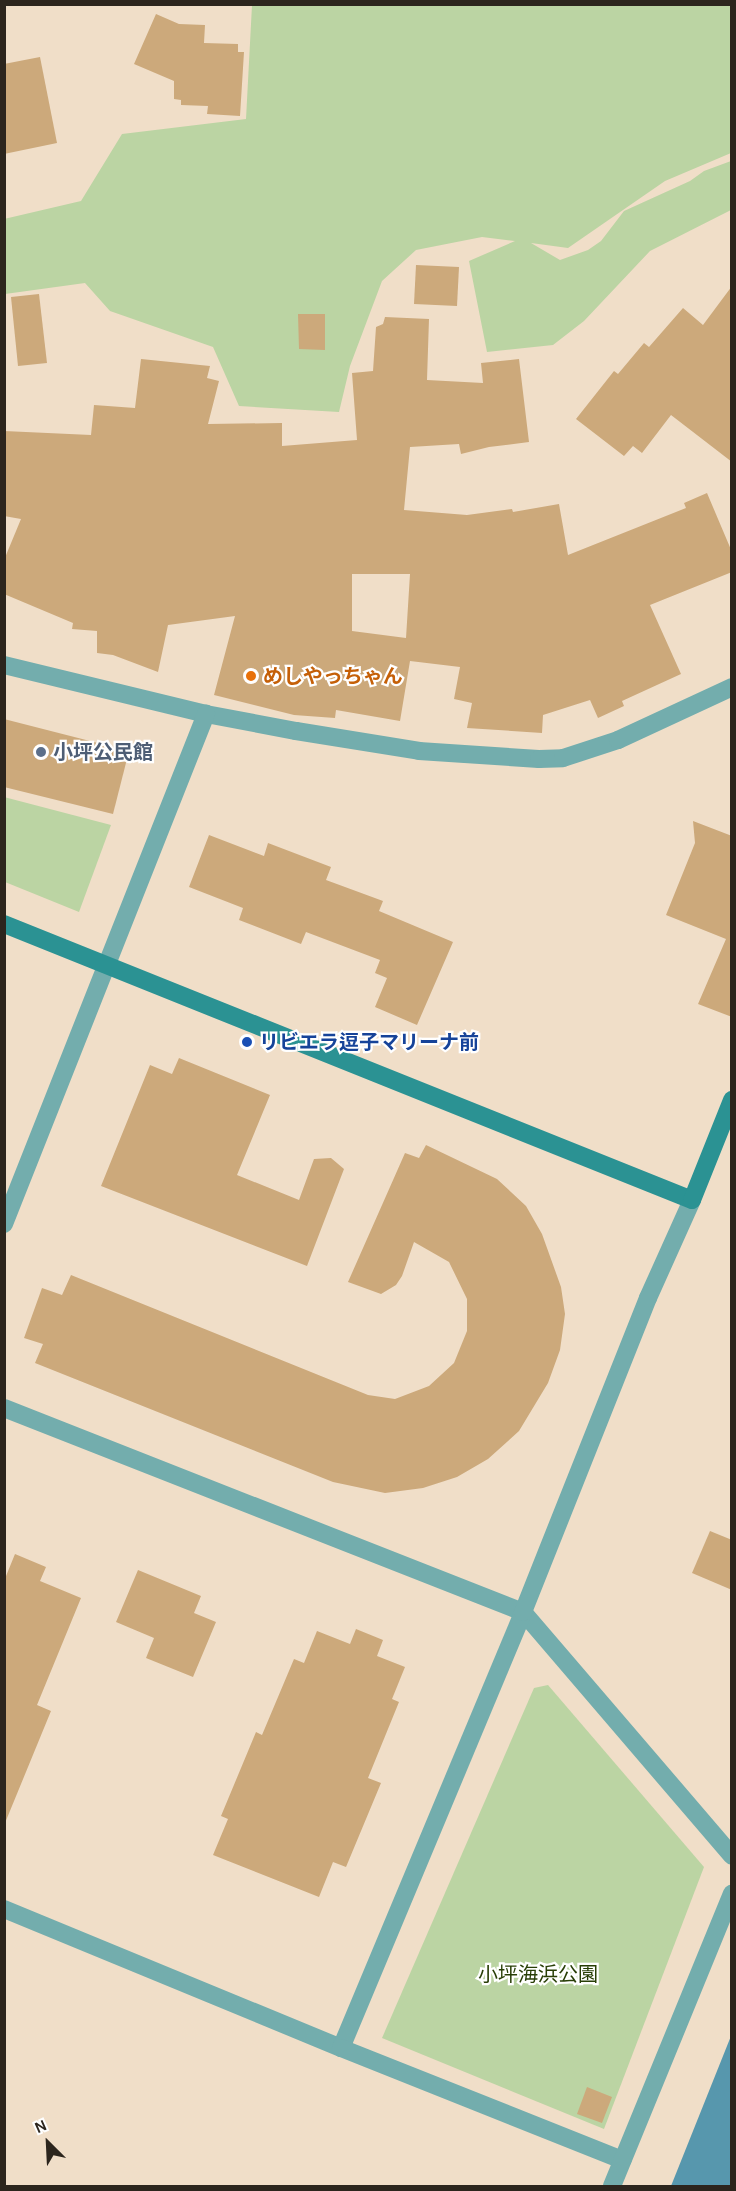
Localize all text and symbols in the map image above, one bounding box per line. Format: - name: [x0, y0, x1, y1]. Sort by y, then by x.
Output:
- place label: めしやっちゃん: [263, 664, 403, 688]
- marker: めしやっちゃん: [244, 669, 258, 683]
- place label: 小坪公民館: [53, 740, 153, 764]
- marker: 小坪公民館: [34, 745, 48, 759]
- place label: リビエラ逗子マリーナ前: [259, 1030, 479, 1054]
- marker: リビエラ逗子マリーナ前: [240, 1035, 254, 1049]
- park label: 小坪海浜公園: [478, 1962, 598, 1986]
- north arrow: [18, 2113, 78, 2173]
- text: N: [31, 2115, 50, 2137]

